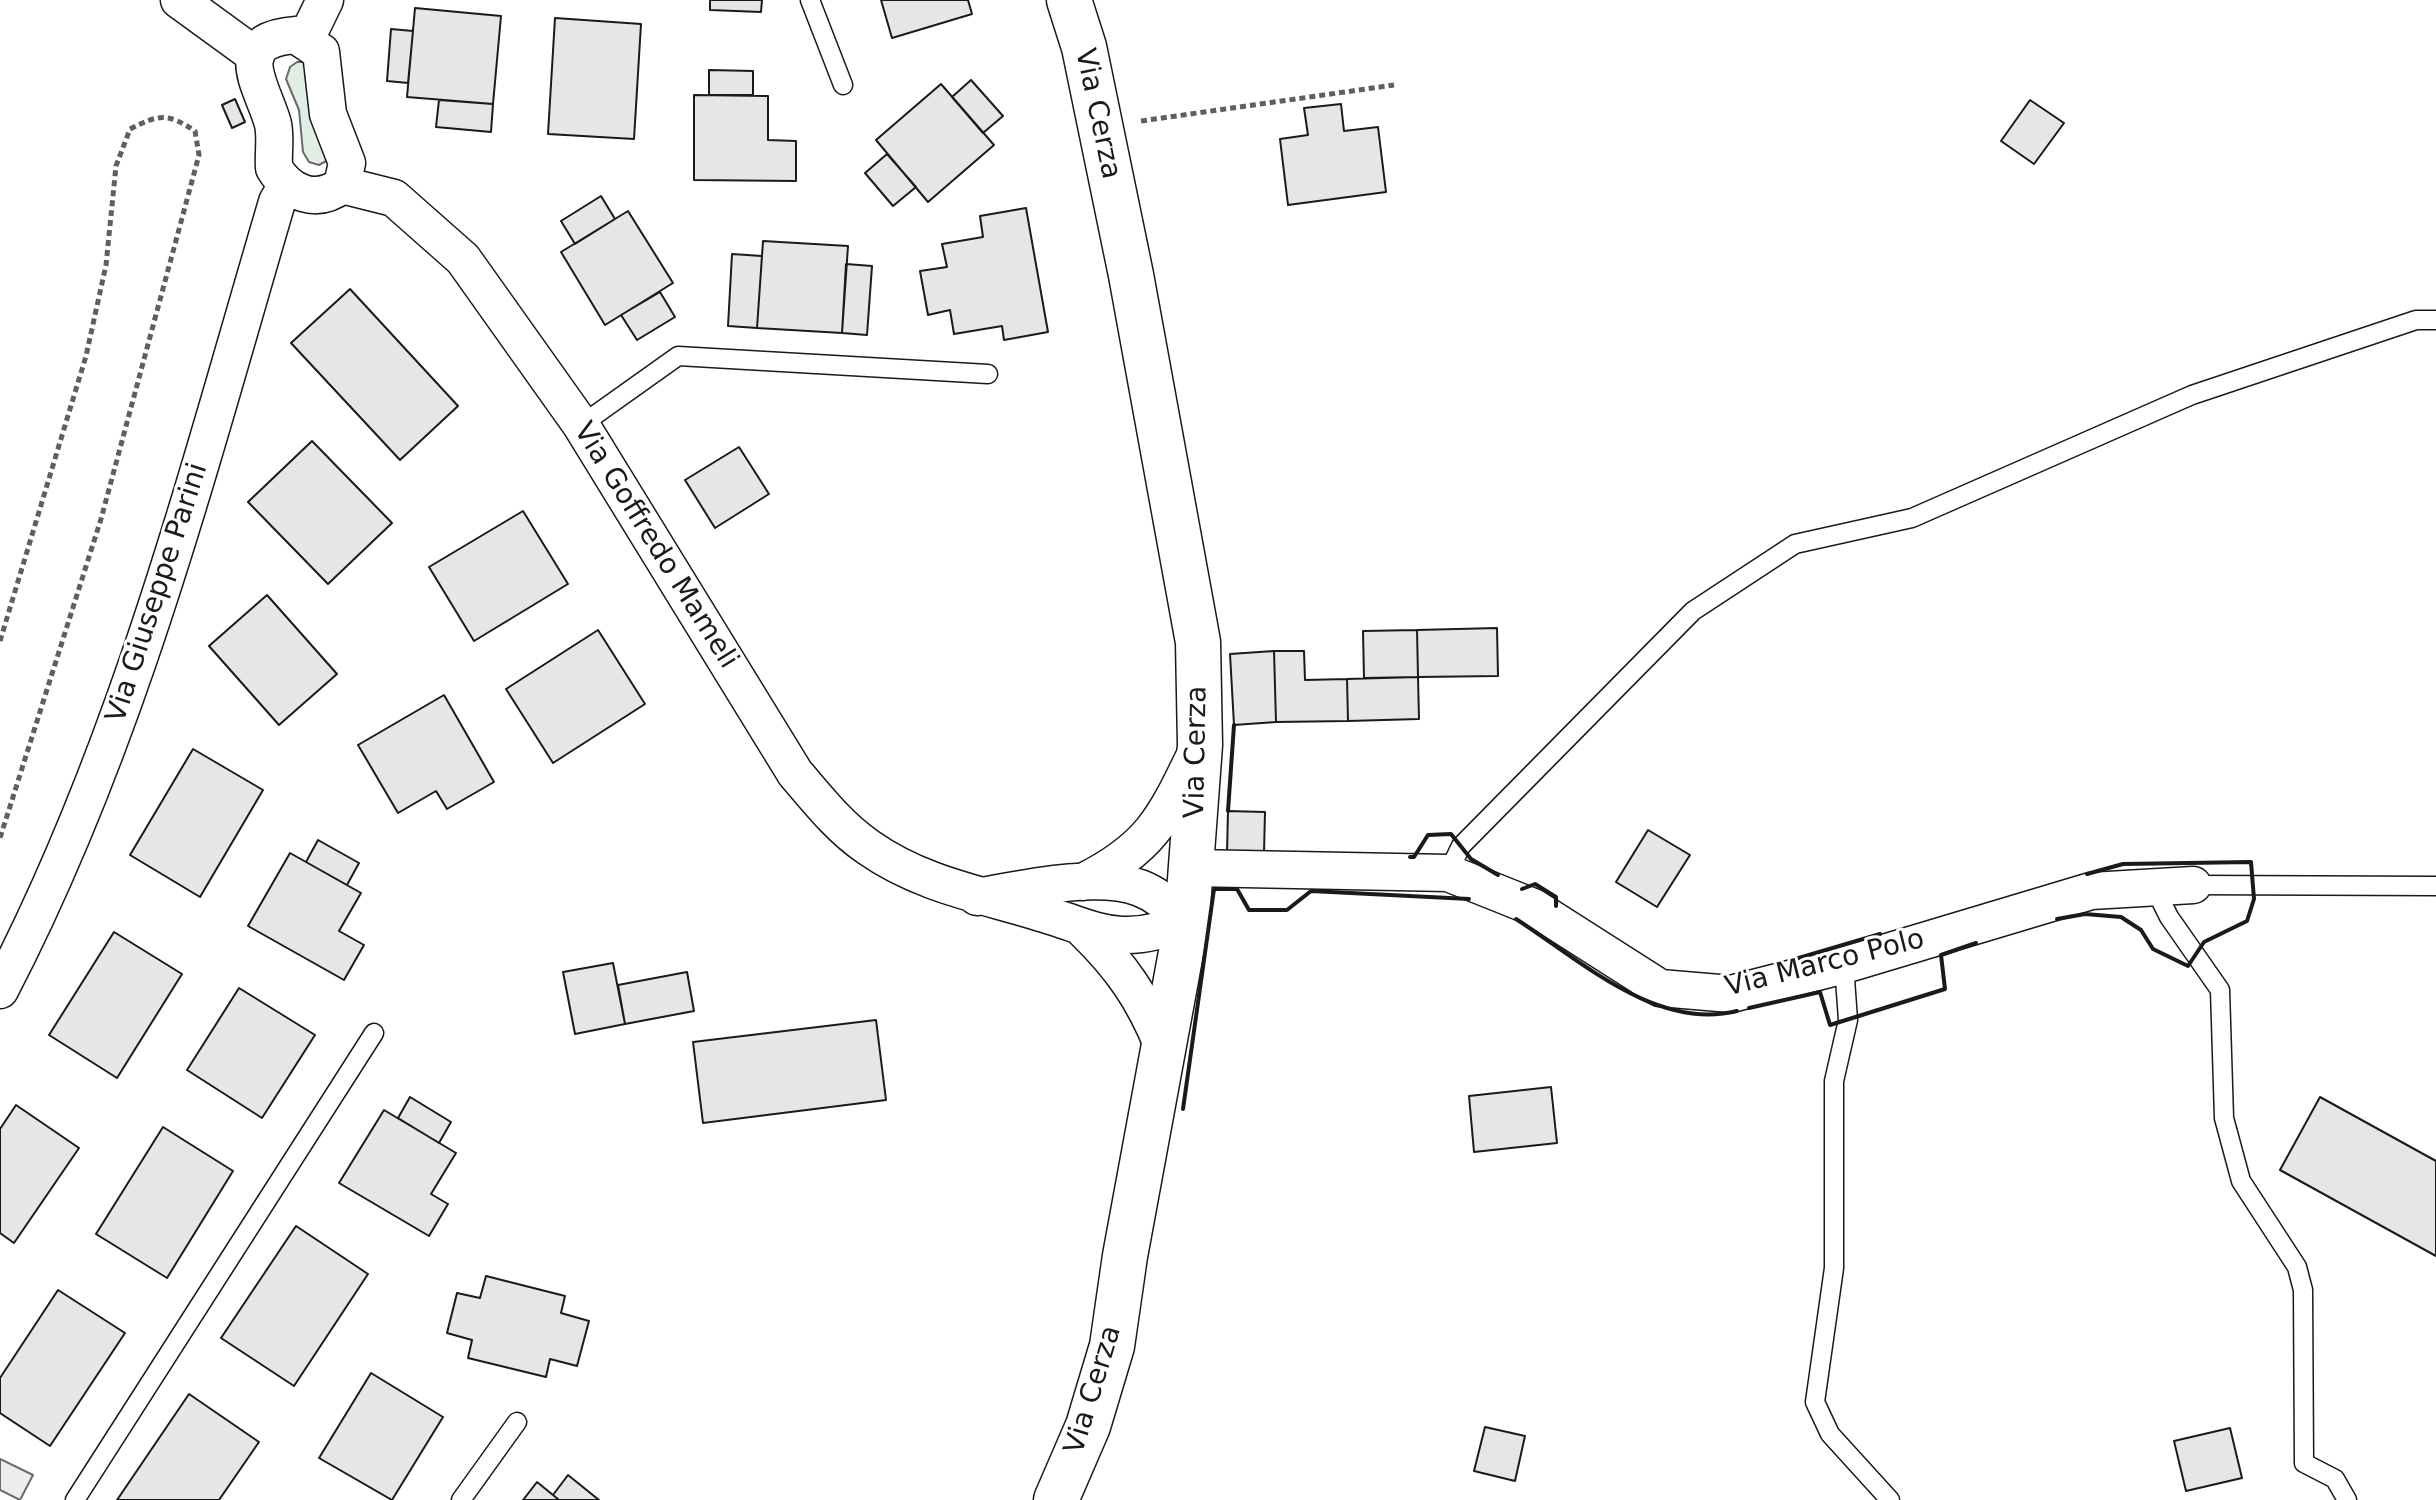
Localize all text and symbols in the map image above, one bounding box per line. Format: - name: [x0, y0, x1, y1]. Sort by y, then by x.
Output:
- street label: Via Cerza: [1067, 46, 1127, 182]
- street label: Via Goffredo Mameli: [566, 417, 744, 675]
- street label: Via Giuseppe Parini: [100, 459, 216, 727]
- street label: Via Cerza: [1179, 685, 1215, 819]
- street label: Via Marco Polo: [1722, 923, 1928, 1005]
- street label: Via Cerza: [1059, 1322, 1129, 1458]

